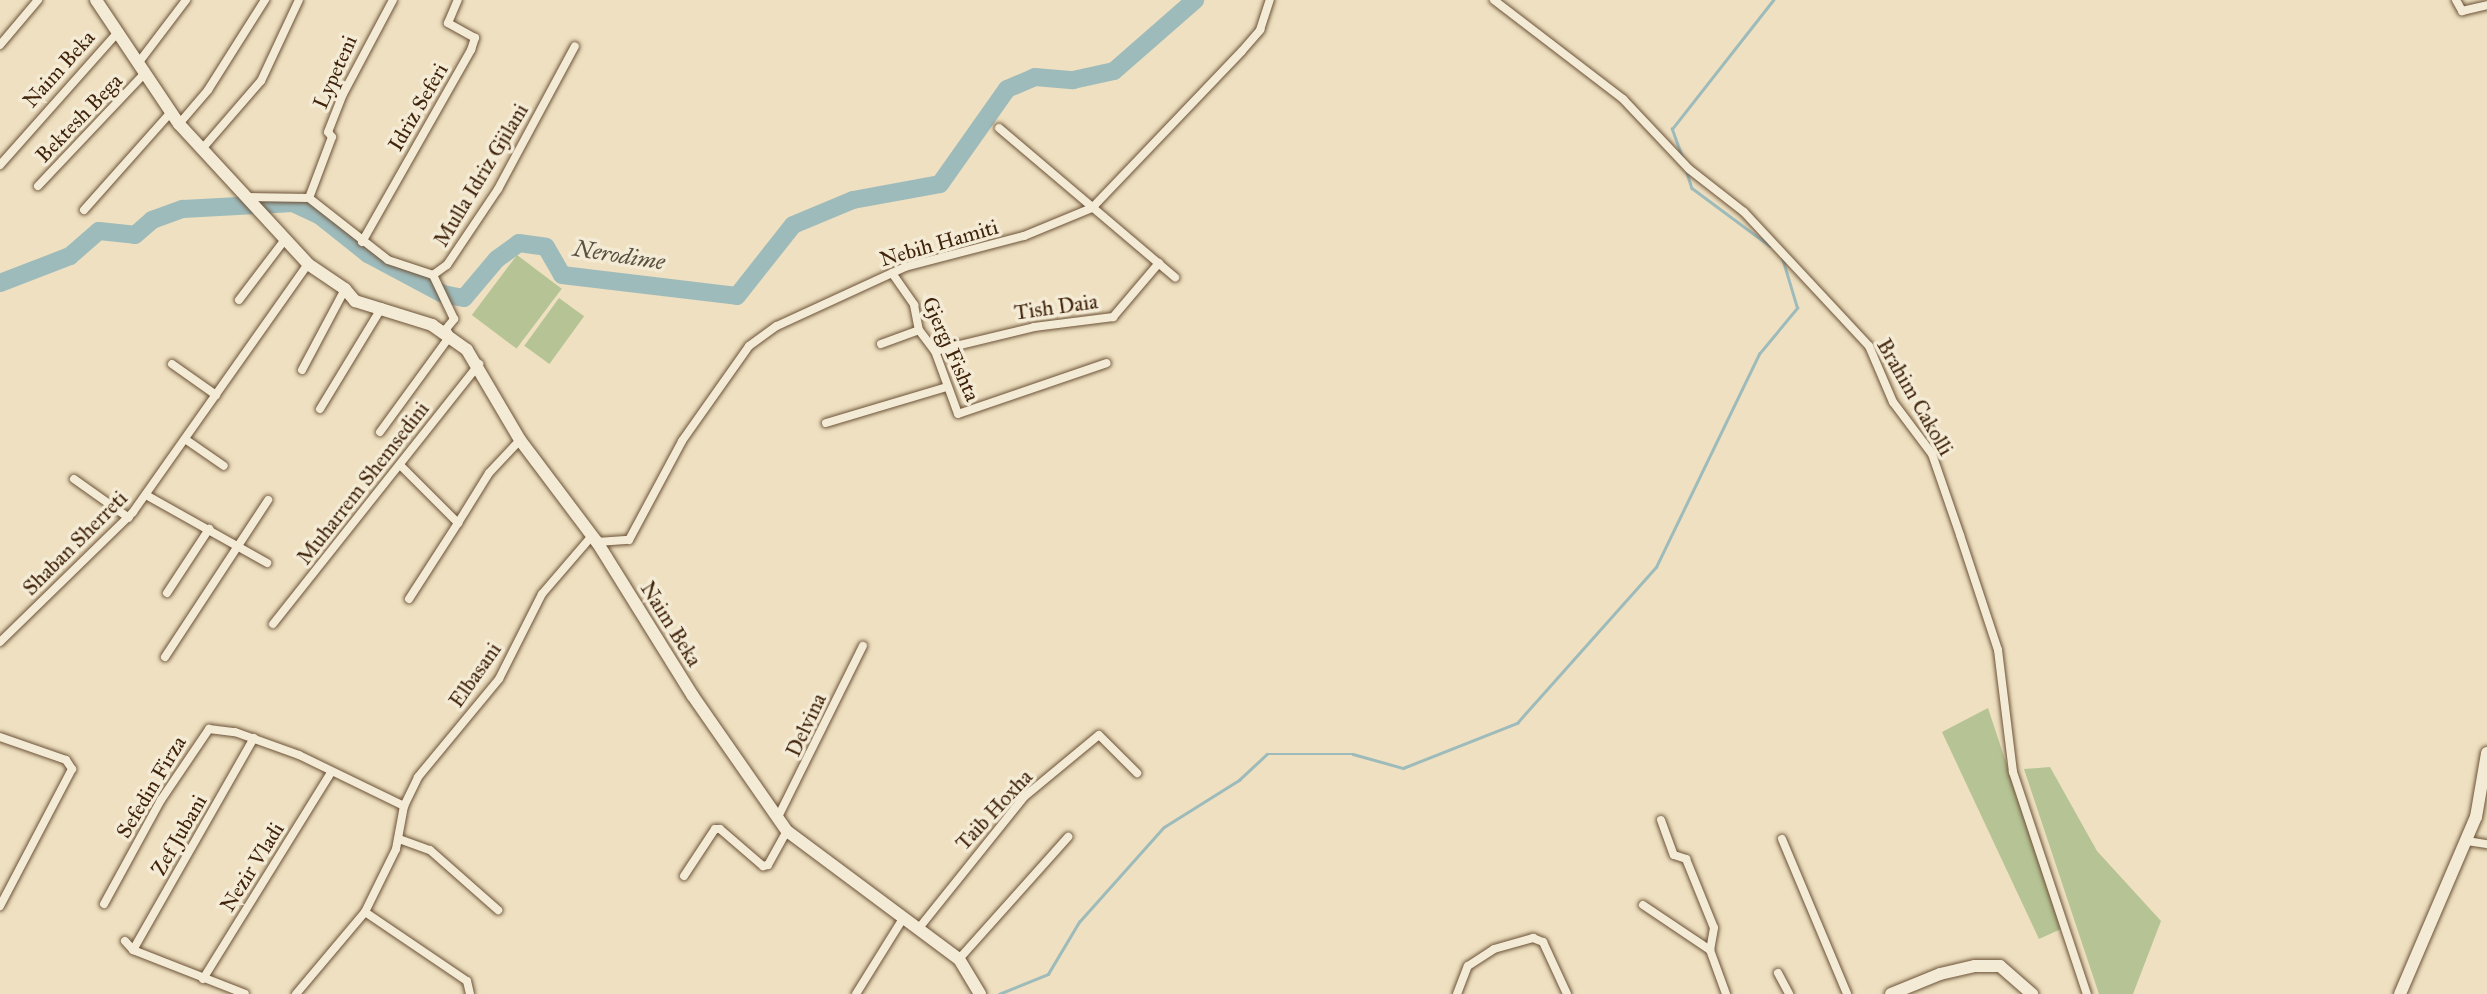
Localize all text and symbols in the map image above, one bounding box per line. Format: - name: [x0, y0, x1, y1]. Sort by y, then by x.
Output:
- street label: Naim Beka: [18, 25, 100, 113]
- street label: Lypeteni: [308, 31, 362, 113]
- street label: Idriz Seferi: [383, 59, 453, 155]
- street label: Bektesh Bega: [30, 68, 128, 168]
- street label: Mulla Idriz Gjilani: [428, 99, 534, 251]
- street label: Nebih Hamiti: [877, 214, 1001, 272]
- water label: Nerodime: [571, 234, 667, 276]
- street label: Tish Daia: [1013, 289, 1099, 325]
- street label: Gjergj Fishta: [917, 293, 985, 405]
- street label: Brahim Cakolli: [1871, 334, 1959, 460]
- street label: Muharrem Shemsedini: [292, 397, 434, 569]
- street label: Shaban Sherreti: [17, 485, 133, 601]
- street label: Naim Beka: [635, 577, 707, 671]
- street label: Elbasani: [444, 638, 506, 712]
- street label: Delvina: [780, 689, 832, 761]
- street label: Sefedin Firza: [111, 731, 191, 843]
- street label: Taib Hoxha: [950, 765, 1038, 855]
- street label: Zef Jubani: [146, 790, 212, 880]
- street label: Nezir Vladi: [215, 818, 289, 916]

